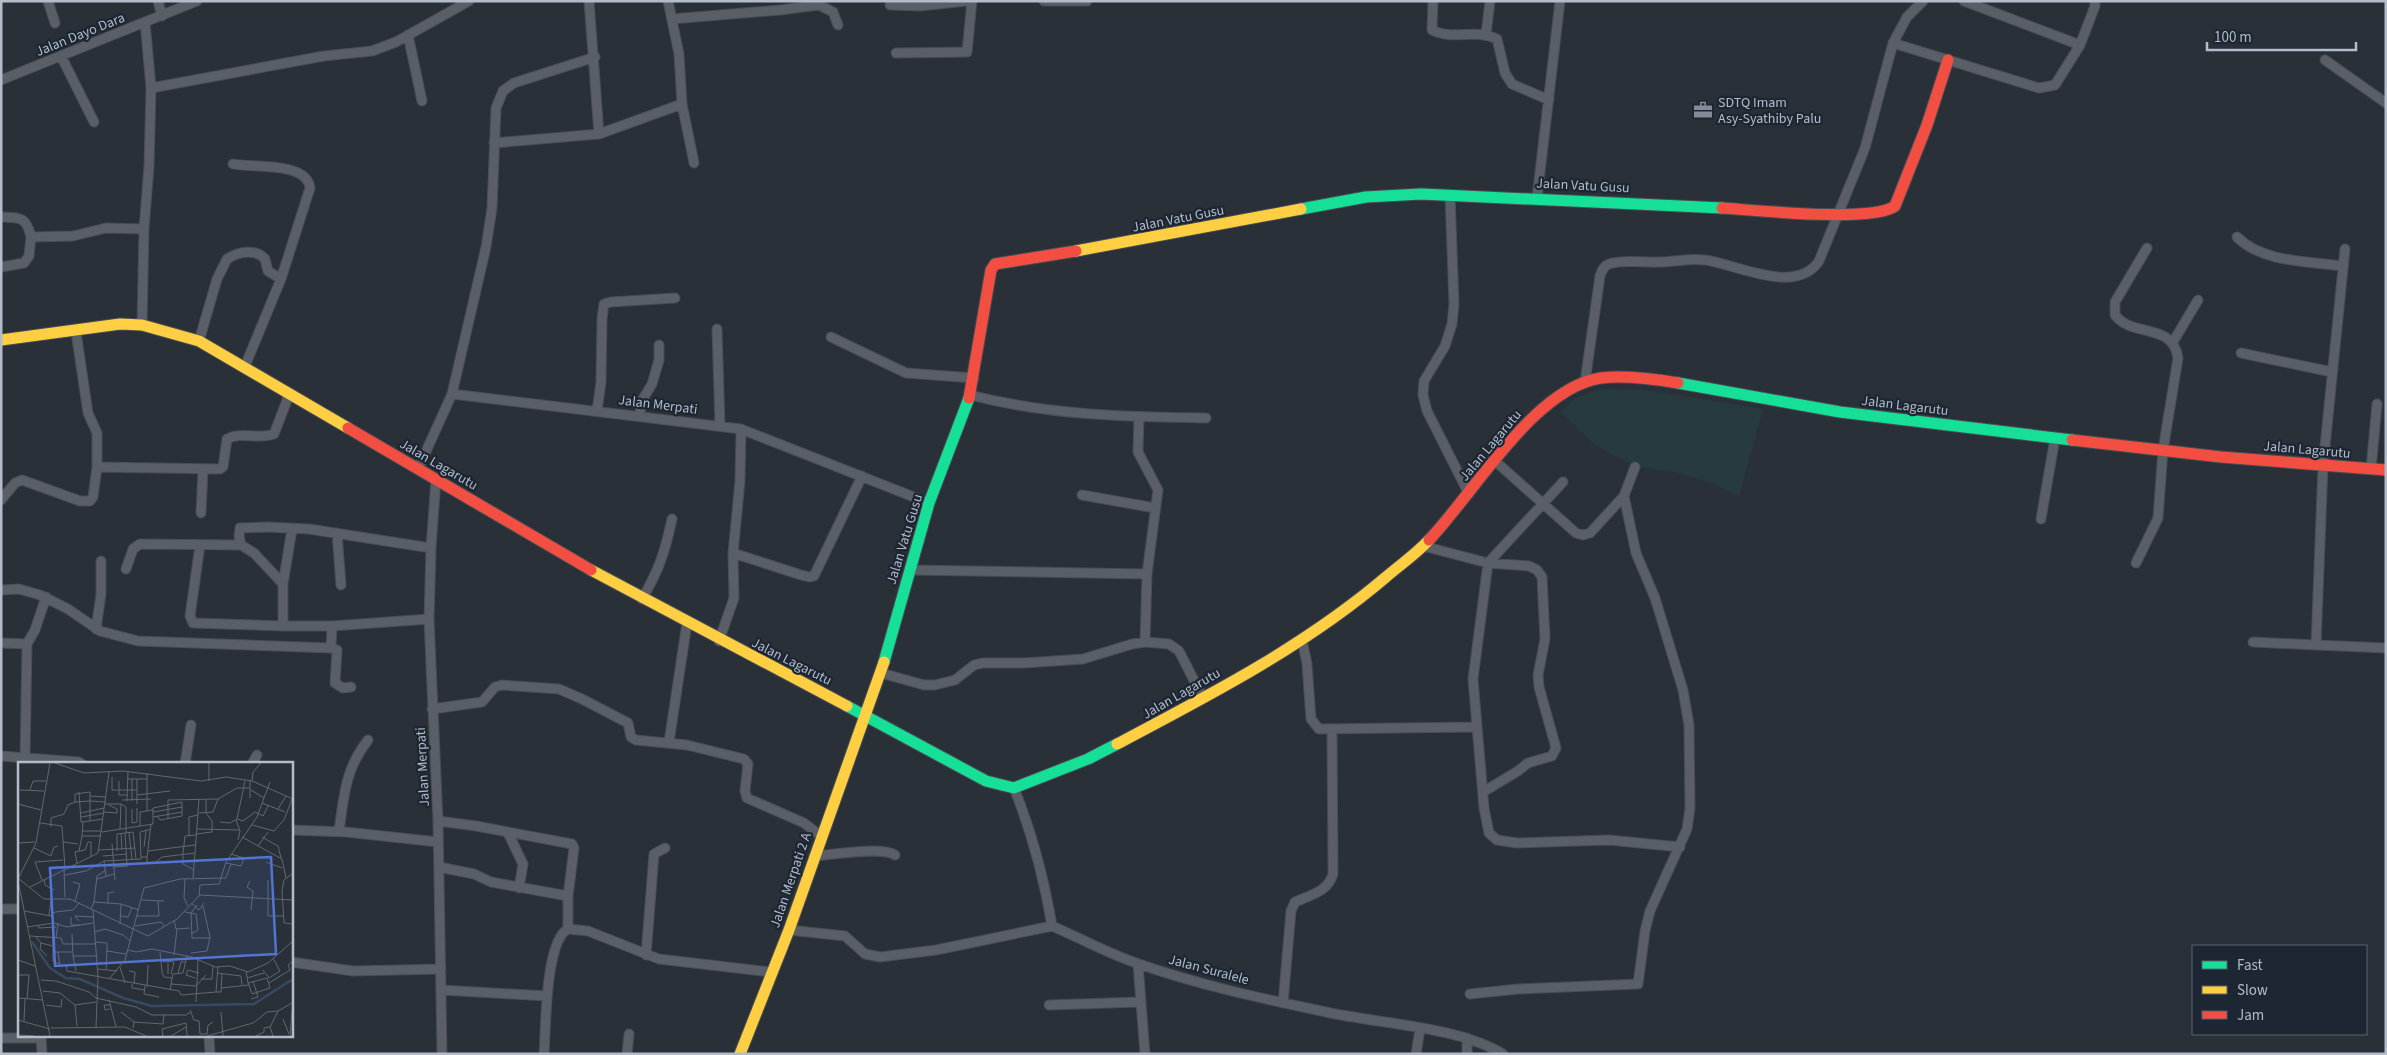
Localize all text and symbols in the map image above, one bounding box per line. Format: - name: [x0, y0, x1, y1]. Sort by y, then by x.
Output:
- street label: Jalan Dayo Dara: [33, 8, 128, 62]
- scale bar: [2207, 20, 2356, 52]
- text: 100 m: [2214, 27, 2252, 48]
- place label: SDTQ Imam Asy-Syathiby Palu: [1718, 93, 1821, 129]
- office icon: SDTQ Imam Asy-Syathiby Palu: [1692, 99, 1714, 121]
- street label: Jalan Vatu Gusu: [1536, 174, 1630, 198]
- street label: Jalan Vatu Gusu: [1130, 200, 1226, 238]
- street label: Jalan Merpati: [617, 390, 699, 420]
- street label: Jalan Lagarutu: [1860, 391, 1949, 421]
- street label: Jalan Lagarutu: [1455, 406, 1527, 486]
- street label: Jalan Lagarutu: [396, 434, 481, 495]
- street label: Jalan Lagarutu: [2262, 436, 2351, 464]
- street label: Jalan Vatu Gusu: [882, 492, 928, 587]
- street label: Jalan Lagarutu: [748, 633, 835, 691]
- street label: Jalan Lagarutu: [1139, 663, 1224, 724]
- street label: Jalan Merpati: [411, 727, 435, 807]
- inset map: [18, 762, 292, 1038]
- street label: Jalan Merpati 2 A: [765, 830, 817, 931]
- legend: [2192, 945, 2367, 1035]
- street label: Jalan Suralele: [1166, 950, 1251, 990]
- text: Fast: [2237, 955, 2263, 976]
- text: Slow: [2237, 980, 2268, 1001]
- text: Jam: [2237, 1005, 2264, 1026]

